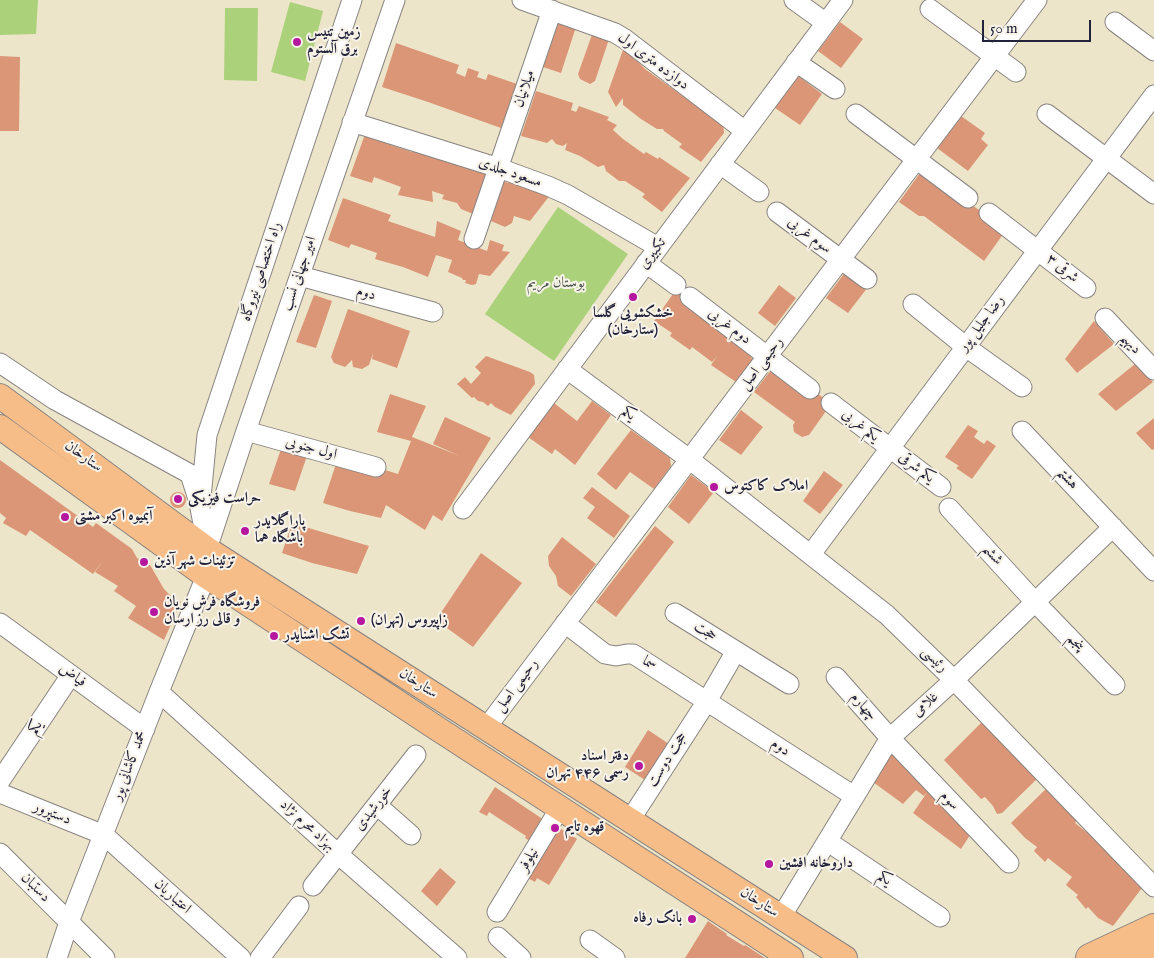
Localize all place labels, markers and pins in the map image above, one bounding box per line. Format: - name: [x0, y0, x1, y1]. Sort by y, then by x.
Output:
- place label: زمین تنیس برق آلستوم: [307, 24, 361, 59]
- marker: زمین تنیس برق آلستوم: [291, 36, 303, 48]
- marker: خشکشویی گلسا (ستارخان): [627, 291, 639, 303]
- place label: خشکشویی گلسا (ستارخان): [593, 305, 673, 340]
- place label: املاک کاکتوس: [724, 478, 808, 496]
- marker: املاک کاکتوس: [708, 481, 720, 493]
- place label: حراست فیزیکی: [188, 490, 261, 508]
- marker: حراست فیزیکی: [172, 493, 184, 505]
- place label: آبمیوه اکبر مشتی: [75, 508, 152, 526]
- marker: آبمیوه اکبر مشتی: [59, 511, 71, 523]
- place label: پاراگلایدر باشگاه هما: [255, 513, 305, 548]
- marker: پاراگلایدر باشگاه هما: [239, 525, 251, 537]
- place label: تزئینات شهر آذین: [154, 553, 236, 571]
- marker: تزئینات شهر آذین: [138, 556, 150, 568]
- place label: فروشگاه فرش نویان و قالی رز ارسان: [164, 594, 260, 629]
- marker: فروشگاه فرش نویان و قالی رز ارسان: [148, 606, 160, 618]
- place label: زاپیروس (تهران): [371, 612, 448, 630]
- marker: زاپیروس (تهران): [355, 615, 367, 627]
- place label: تشک اشنایدر: [284, 627, 350, 645]
- marker: تشک اشنایدر: [268, 630, 280, 642]
- place label: دفتر اسناد رسمی ۴۴۶ تهران: [546, 748, 629, 783]
- marker: دفتر اسناد رسمی ۴۴۶ تهران: [633, 760, 645, 772]
- place label: قهوه تایم: [565, 819, 604, 837]
- marker: قهوه تایم: [549, 822, 561, 834]
- place label: داروخانه افشین: [779, 855, 853, 873]
- marker: داروخانه افشین: [763, 858, 775, 870]
- place label: بانک رفاه: [633, 910, 682, 928]
- marker: بانک رفاه: [686, 913, 698, 925]

